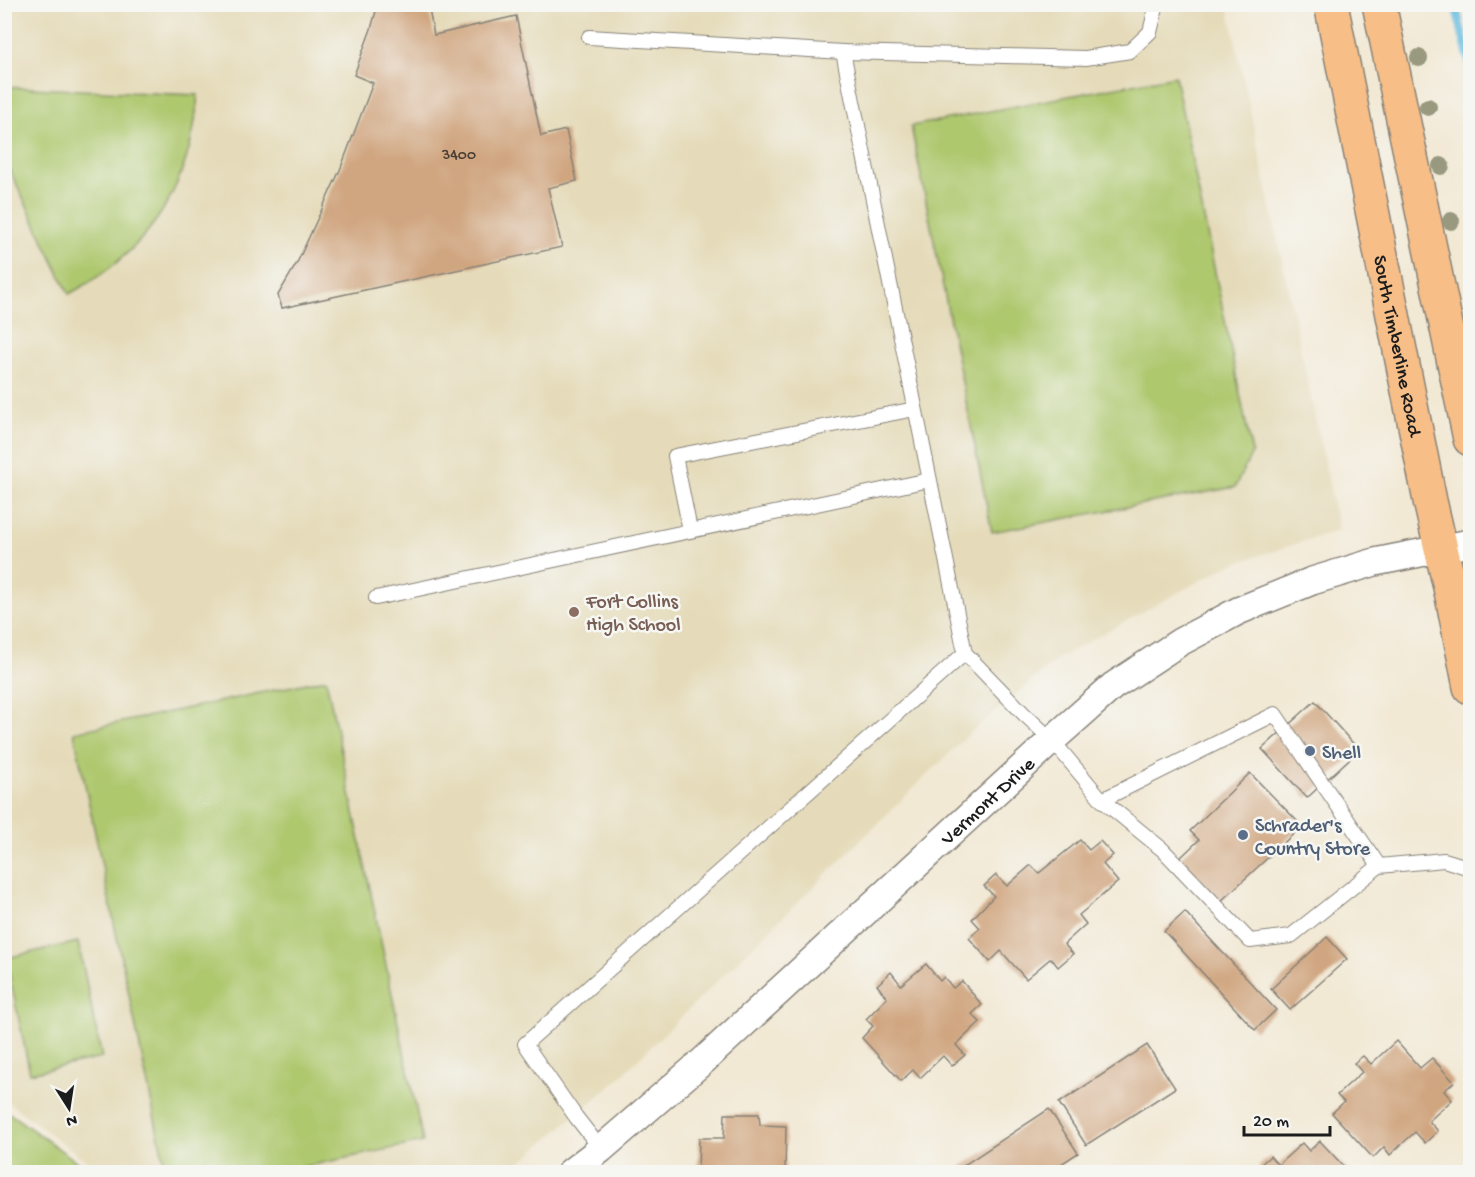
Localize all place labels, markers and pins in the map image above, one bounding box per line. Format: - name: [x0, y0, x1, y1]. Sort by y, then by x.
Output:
- place label: Fort Collins High School: [585, 592, 681, 638]
- marker: Fort Collins High School: [567, 605, 581, 619]
- place label: Shell: [1322, 743, 1361, 766]
- marker: Shell: [1303, 744, 1317, 758]
- place label: Schrader's Country Store: [1255, 816, 1371, 862]
- marker: Schrader's Country Store: [1236, 828, 1250, 842]

